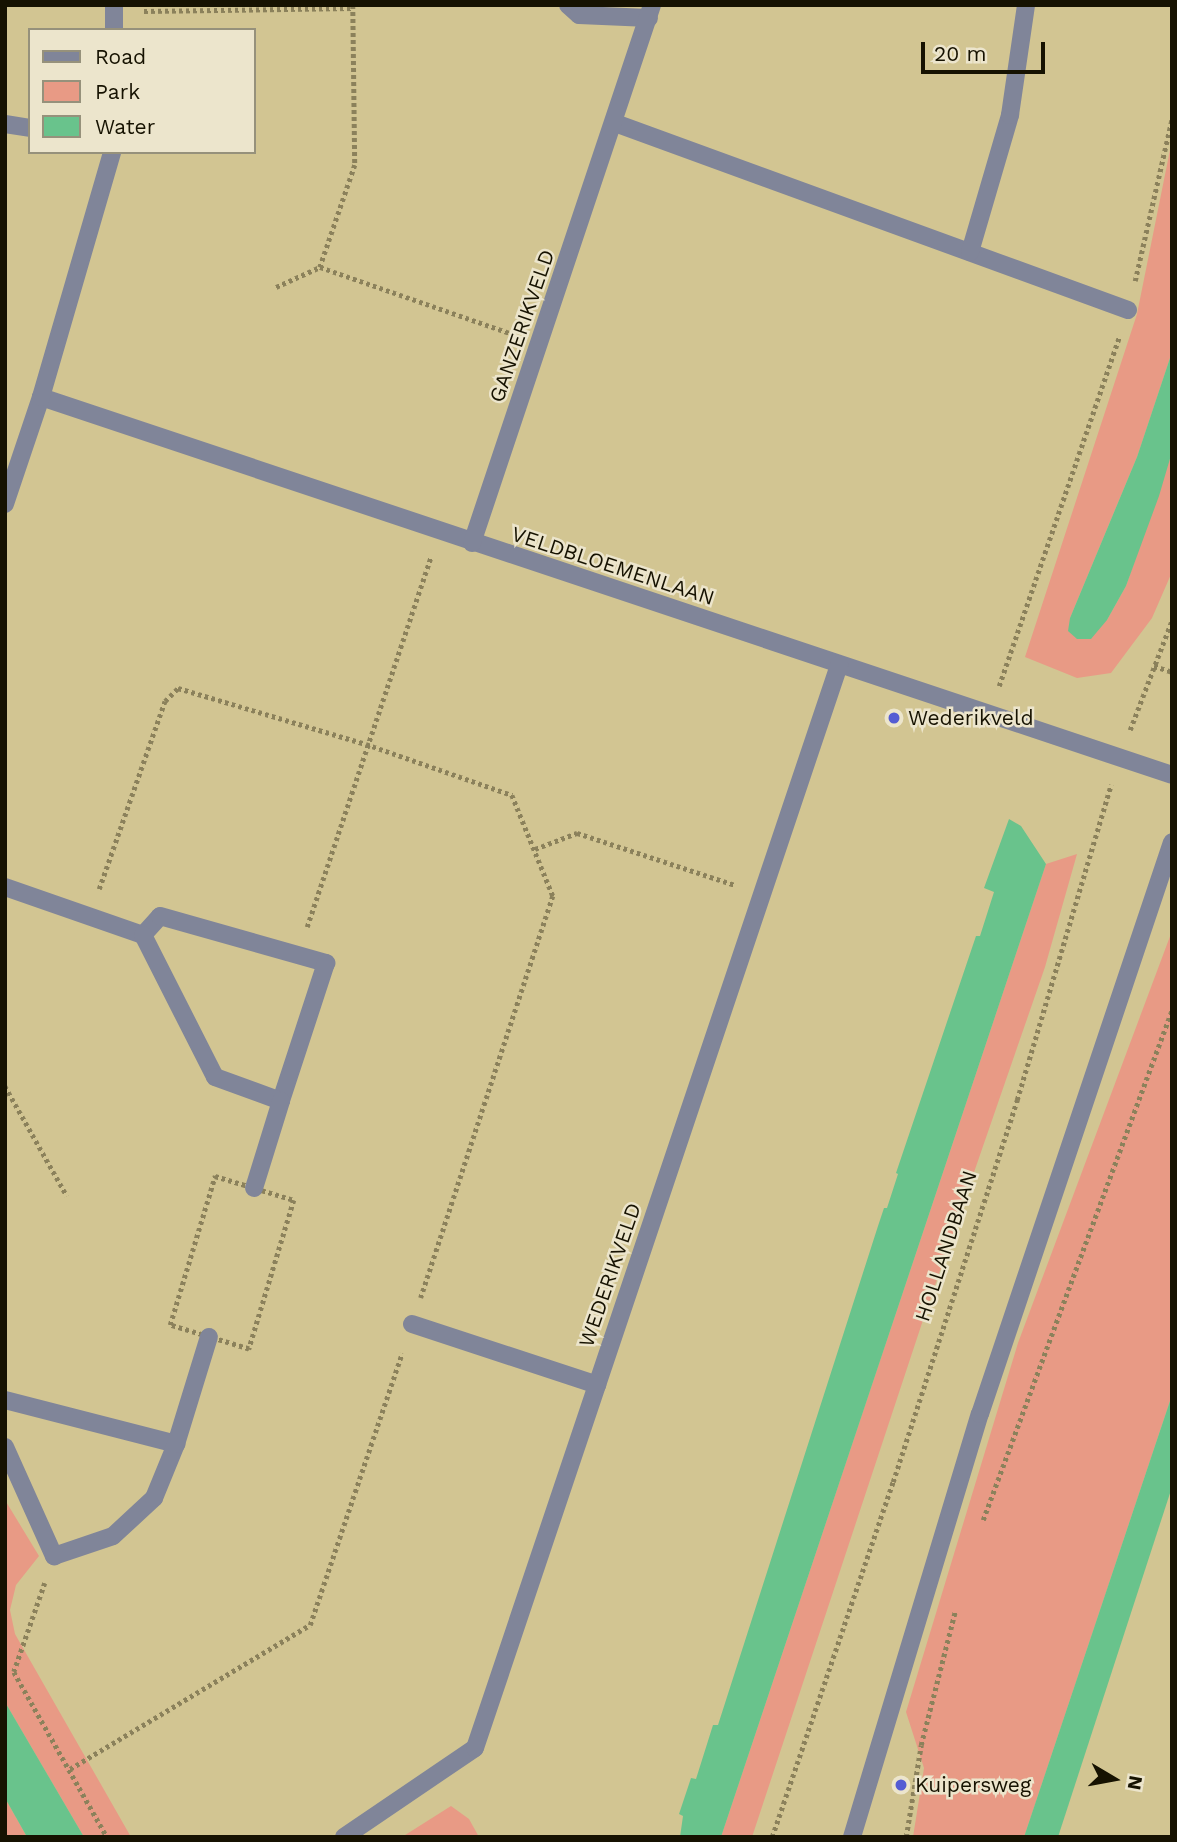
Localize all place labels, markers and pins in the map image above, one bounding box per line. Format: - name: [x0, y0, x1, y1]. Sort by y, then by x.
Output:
- place label: Wederikveld: [908, 705, 1034, 731]
- marker: Wederikveld: [886, 710, 902, 726]
- place label: Kuipersweg: [915, 1772, 1031, 1798]
- marker: Kuipersweg: [893, 1777, 909, 1793]

